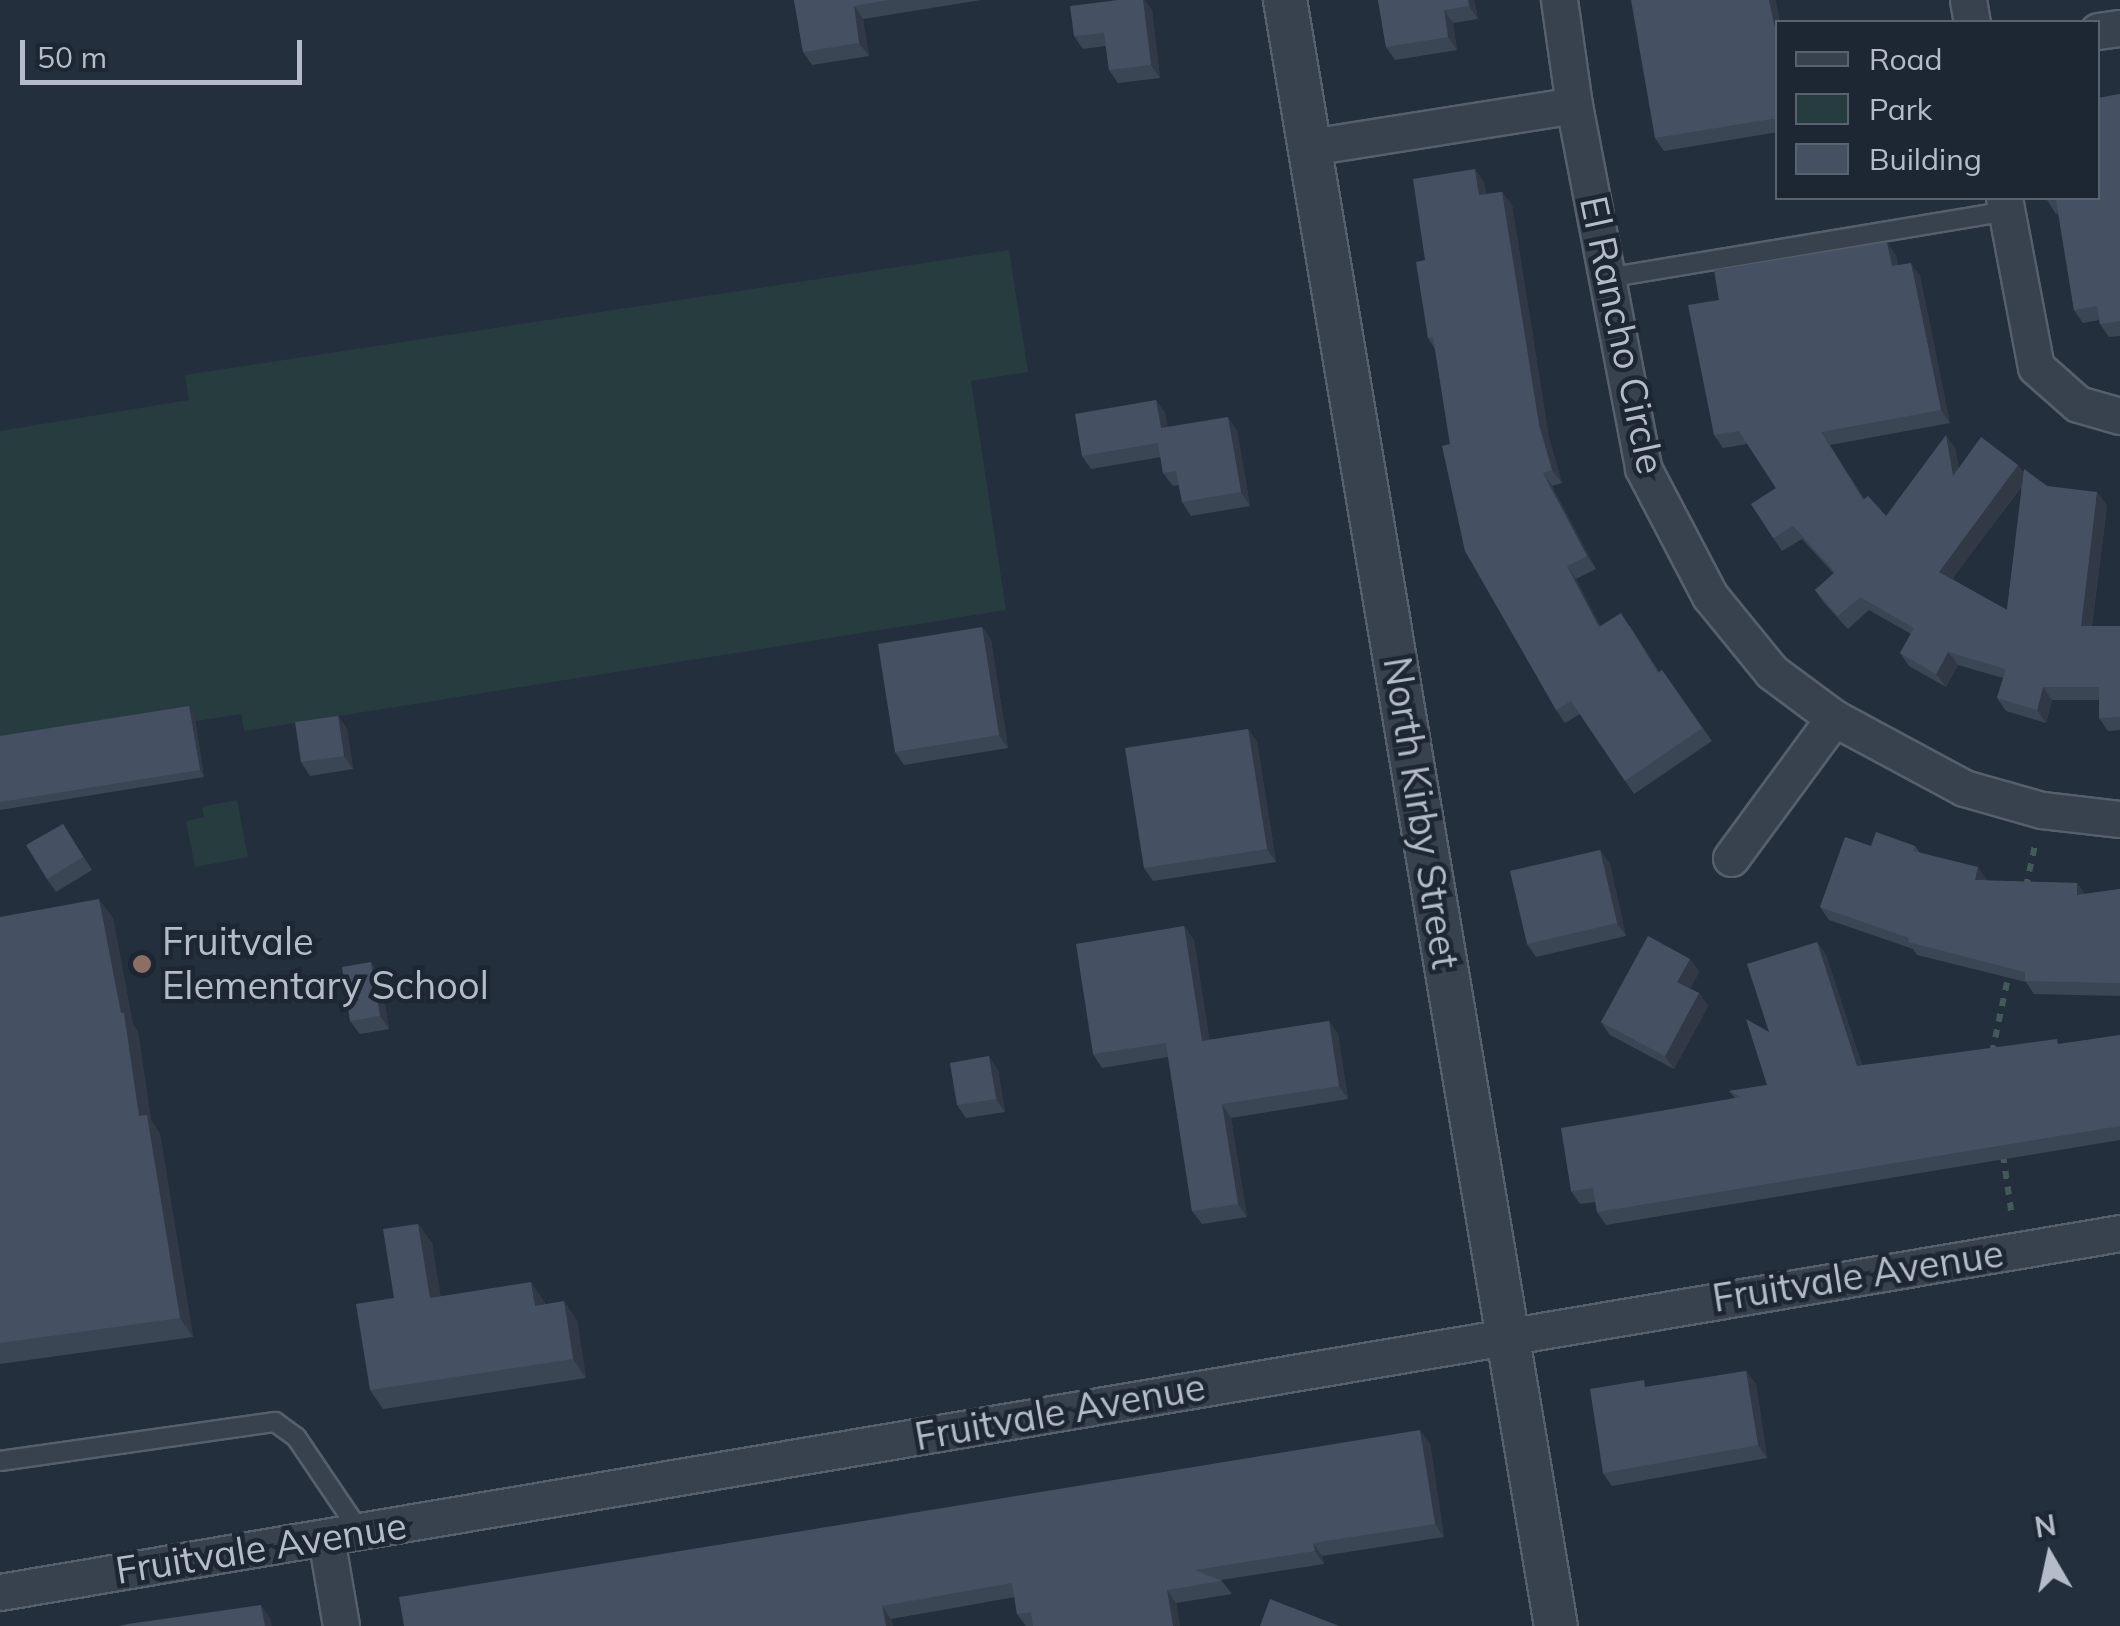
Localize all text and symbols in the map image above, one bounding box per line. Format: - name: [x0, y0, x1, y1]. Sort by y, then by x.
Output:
- scale bar: [25, 20, 308, 82]
- legend: [1775, 20, 2100, 200]
- text: 50 m: [37, 38, 107, 76]
- text: Road: [1869, 40, 1943, 78]
- text: Park: [1869, 90, 1932, 128]
- text: Building: [1869, 140, 1982, 178]
- street label: El Rancho Circle: [1570, 192, 1674, 478]
- street label: North Kirby Street: [1374, 654, 1468, 972]
- place label: Fruitvale Elementary School: [162, 919, 489, 1008]
- marker: Fruitvale Elementary School: [131, 953, 153, 975]
- street label: Fruitvale Avenue: [1709, 1230, 2007, 1322]
- street label: Fruitvale Avenue: [911, 1364, 1209, 1460]
- street label: Fruitvale Avenue: [112, 1502, 410, 1594]
- north arrow: [2000, 1506, 2100, 1606]
- text: N: [2032, 1507, 2058, 1545]

